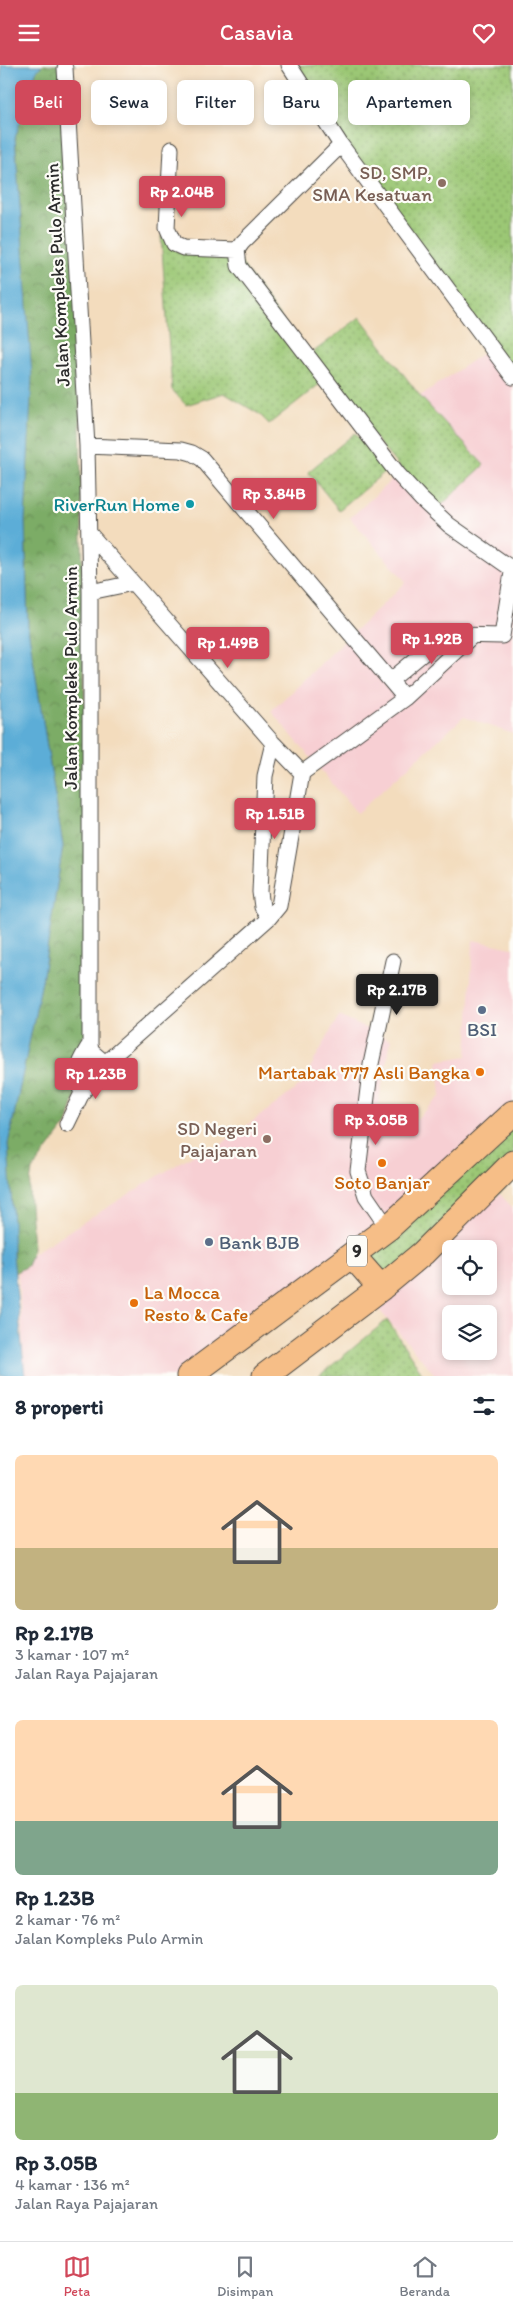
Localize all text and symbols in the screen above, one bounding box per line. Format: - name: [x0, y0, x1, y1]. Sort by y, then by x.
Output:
- icon: menu: [15, 19, 43, 47]
- text: Casavia: [220, 19, 293, 46]
- icon: heart: [470, 19, 498, 47]
- chip: Beli: [15, 80, 81, 125]
- chip: Sewa: [91, 80, 167, 125]
- chip: Filter: [177, 80, 254, 125]
- chip: Baru: [264, 80, 338, 125]
- chip: Apartemen: [348, 80, 470, 125]
- place label: SD, SMP, SMA Kesatuan: [312, 161, 432, 206]
- street label: Jalan Kompleks Pulo Armin: [40, 163, 75, 387]
- pin: Rp 2.04B: [130, 175, 234, 218]
- marker: SD, SMP, SMA Kesatuan: [436, 177, 448, 189]
- text: Rp 2.04B: [150, 182, 214, 201]
- pin: Rp 3.84B: [222, 477, 326, 520]
- text: Rp 3.84B: [242, 484, 306, 503]
- place label: RiverRun Home: [53, 493, 180, 516]
- marker: RiverRun Home: [184, 498, 196, 510]
- street label: Jalan Kompleks Pulo Armin: [59, 566, 82, 790]
- pin: Rp 1.92B: [380, 623, 484, 665]
- pin: Rp 1.49B: [176, 627, 280, 669]
- text: Rp 1.92B: [402, 629, 462, 648]
- text: Rp 1.49B: [197, 633, 259, 652]
- pin: Rp 1.51B: [223, 797, 327, 840]
- text: Rp 1.51B: [245, 804, 305, 823]
- pin: Rp 2.17B: [345, 973, 449, 1016]
- text: Rp 2.17B: [367, 980, 427, 999]
- marker: BSI: [476, 1004, 488, 1016]
- place label: BSI: [467, 1018, 497, 1041]
- pin: Rp 1.23B: [44, 1057, 148, 1100]
- place label: Martabak 777 Asli Bangka: [258, 1061, 470, 1084]
- text: Rp 1.23B: [66, 1064, 126, 1083]
- marker: Martabak 777 Asli Bangka: [474, 1066, 486, 1078]
- pin: Rp 3.05B: [324, 1103, 428, 1146]
- text: Rp 3.05B: [345, 1110, 407, 1129]
- place label: SD Negeri Pajajaran: [177, 1117, 257, 1162]
- marker: SD Negeri Pajajaran: [261, 1133, 273, 1145]
- marker: Soto Banjar: [376, 1157, 388, 1169]
- place label: Soto Banjar: [334, 1171, 430, 1194]
- place label: Bank BJB: [219, 1231, 299, 1254]
- road number: 9: [347, 1235, 367, 1267]
- marker: Bank BJB: [203, 1236, 215, 1248]
- map controls: [442, 1240, 497, 1360]
- button: locate: [442, 1240, 497, 1295]
- place label: La Mocca Resto & Cafe: [144, 1281, 248, 1326]
- marker: La Mocca Resto & Cafe: [128, 1297, 140, 1309]
- button: layers: [442, 1305, 497, 1360]
- icon: filters: [470, 1392, 498, 1420]
- text: 8 properti: [15, 1394, 104, 1419]
- icon: home: [212, 1487, 302, 1577]
- text: Rp 2.17B: [15, 1620, 93, 1645]
- text: 3 kamar · 107 m²: [15, 1645, 129, 1664]
- text: Jalan Raya Pajajaran: [15, 1664, 158, 1683]
- icon: home: [212, 1752, 302, 1842]
- text: Rp 1.23B: [15, 1885, 95, 1910]
- text: 2 kamar · 76 m²: [15, 1910, 120, 1929]
- text: Jalan Kompleks Pulo Armin: [15, 1929, 203, 1948]
- icon: home: [212, 2017, 302, 2107]
- text: Rp 3.05B: [15, 2150, 98, 2175]
- text: 4 kamar · 136 m²: [15, 2175, 130, 2194]
- text: Jalan Raya Pajajaran: [15, 2194, 158, 2213]
- tab: Peta: [63, 2253, 91, 2300]
- tab: Disimpan: [217, 2253, 274, 2300]
- tab: Beranda: [399, 2253, 450, 2300]

